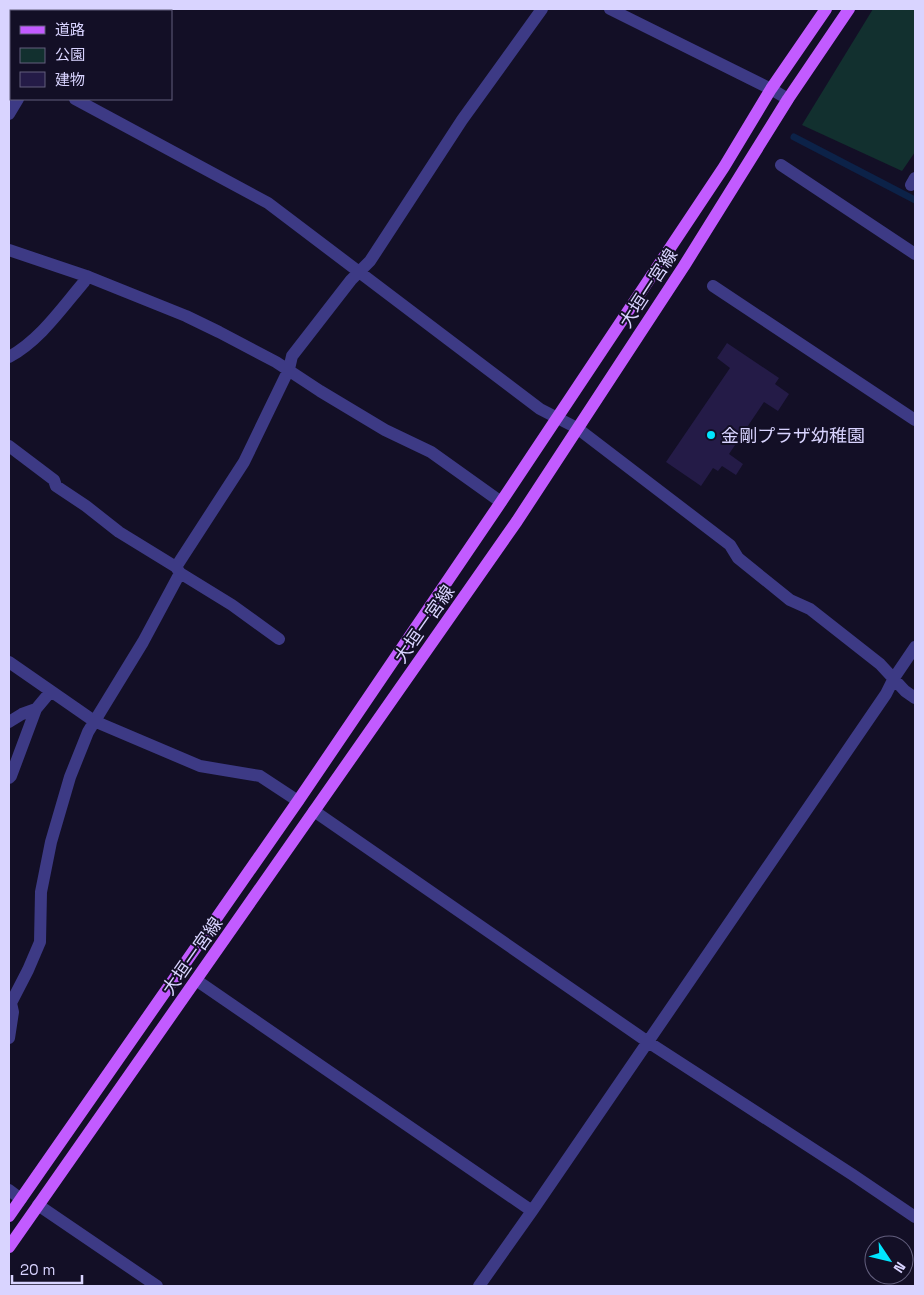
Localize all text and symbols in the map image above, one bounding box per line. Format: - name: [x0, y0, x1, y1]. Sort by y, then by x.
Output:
- legend: [10, 10, 172, 100]
- text: 道路: [55, 20, 85, 39]
- text: 公園: [55, 45, 85, 64]
- text: 建物: [55, 70, 85, 89]
- street label: 大垣一宮線: [614, 244, 682, 332]
- place label: 金剛プラザ幼稚園: [721, 424, 865, 447]
- marker: 金剛プラザ幼稚園: [705, 429, 717, 441]
- street label: 大垣一宮線: [389, 581, 459, 667]
- street label: 大垣一宮線: [157, 913, 227, 999]
- north arrow: [864, 1235, 914, 1285]
- scale bar: [12, 1252, 82, 1284]
- text: N: [890, 1258, 910, 1276]
- text: 20 m: [20, 1260, 55, 1279]

